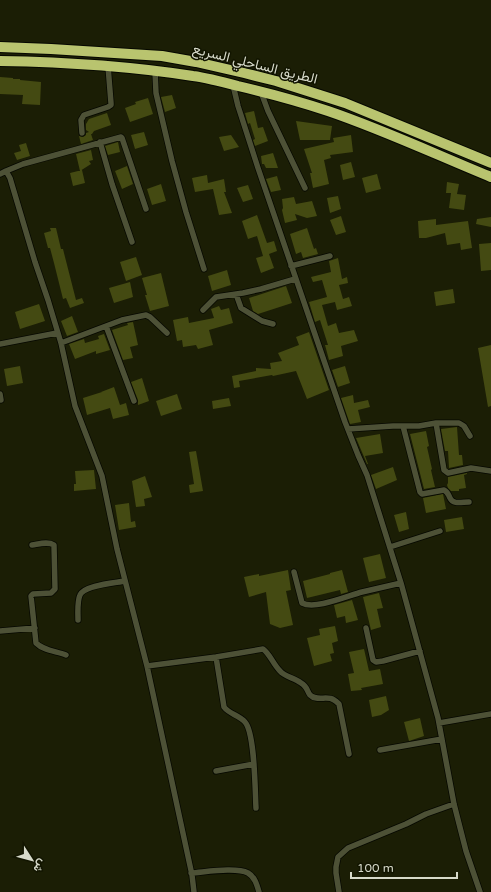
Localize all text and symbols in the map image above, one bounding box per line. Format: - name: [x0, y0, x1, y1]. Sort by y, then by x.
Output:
- street label: الطريق الساحلي السريع: [190, 40, 319, 91]
- north arrow: [12, 840, 52, 880]
- scale bar: [351, 854, 457, 880]
- text: ش: [31, 856, 49, 875]
- text: 100 m: [357, 861, 394, 875]

